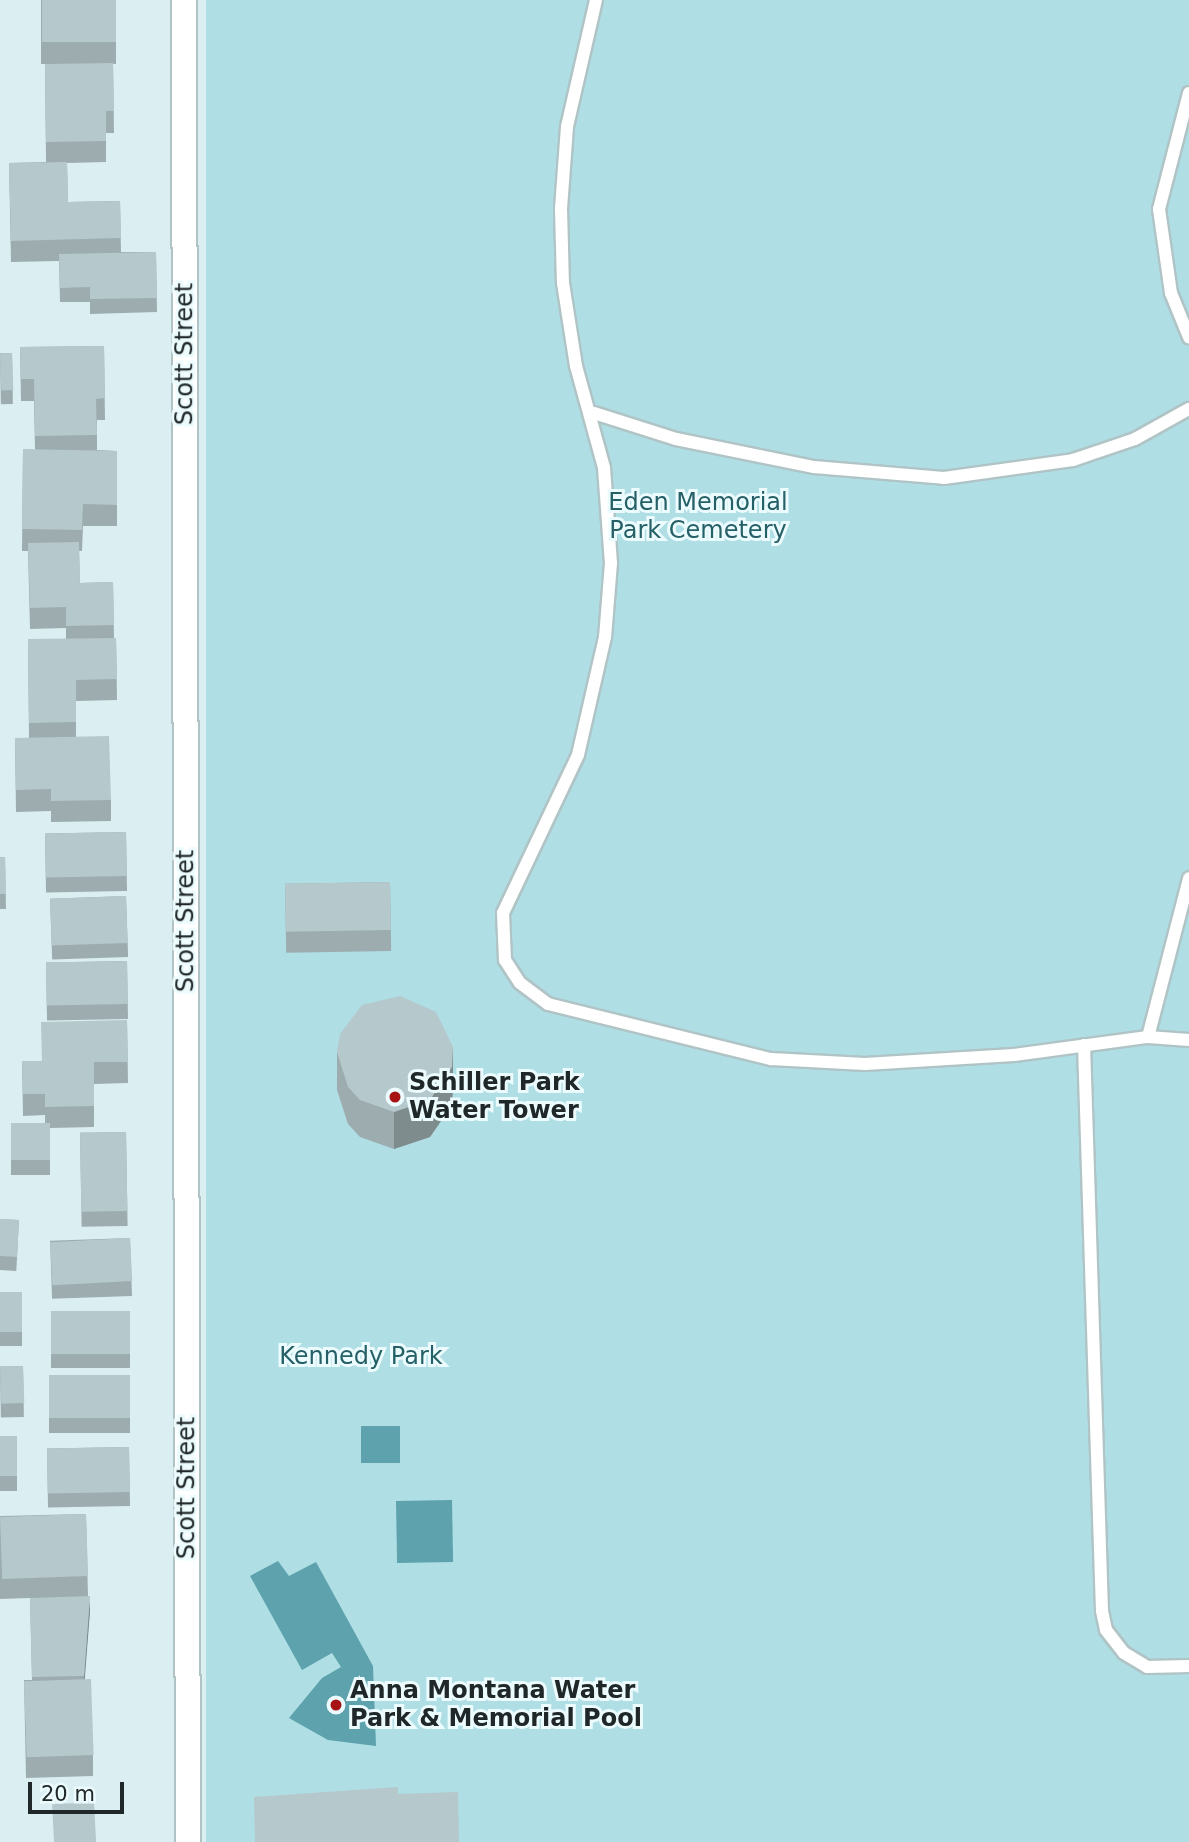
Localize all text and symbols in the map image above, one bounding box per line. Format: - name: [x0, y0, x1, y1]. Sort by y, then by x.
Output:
- street label: Scott Street: [171, 283, 199, 425]
- park label: Eden Memorial Park Cemetery: [608, 489, 788, 545]
- street label: Scott Street: [172, 850, 200, 992]
- place label: Schiller Park Water Tower: [409, 1069, 580, 1125]
- marker: Schiller Park Water Tower: [387, 1089, 403, 1105]
- park label: Kennedy Park: [279, 1343, 443, 1371]
- street label: Scott Street: [173, 1417, 201, 1559]
- place label: Anna Montana Water Park & Memorial Pool: [350, 1677, 642, 1733]
- marker: Anna Montana Water Park & Memorial Pool: [328, 1697, 344, 1713]
- scale bar: [32, 1769, 128, 1813]
- text: 20 m: [41, 1782, 95, 1806]

